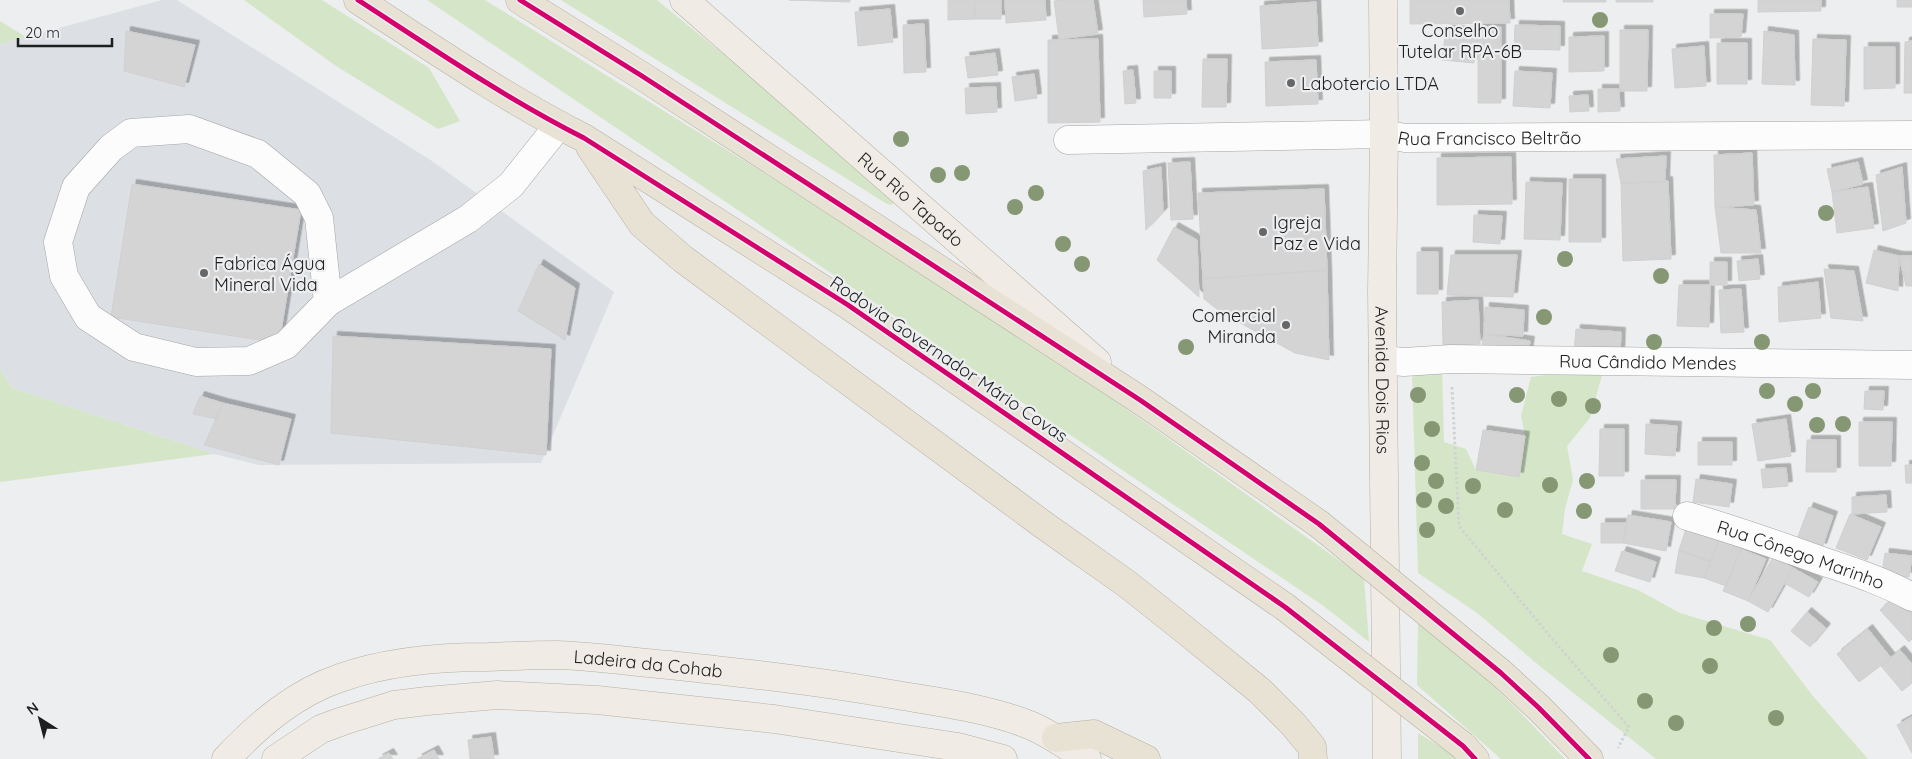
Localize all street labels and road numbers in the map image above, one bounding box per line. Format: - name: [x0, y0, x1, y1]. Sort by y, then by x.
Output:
- street label: Rua Francisco Beltrão: [1396, 125, 1581, 150]
- street label: Rua Rio Tapado: [853, 146, 969, 252]
- street label: Rodovia Governador Mário Covas: [826, 271, 1072, 447]
- street label: Avenida Dois Rios: [1371, 306, 1395, 454]
- street label: Rua Cândido Mendes: [1559, 349, 1737, 374]
- street label: Rua Cônego Marinho: [1714, 514, 1888, 594]
- street label: Ladeira da Cohab: [573, 644, 724, 682]

